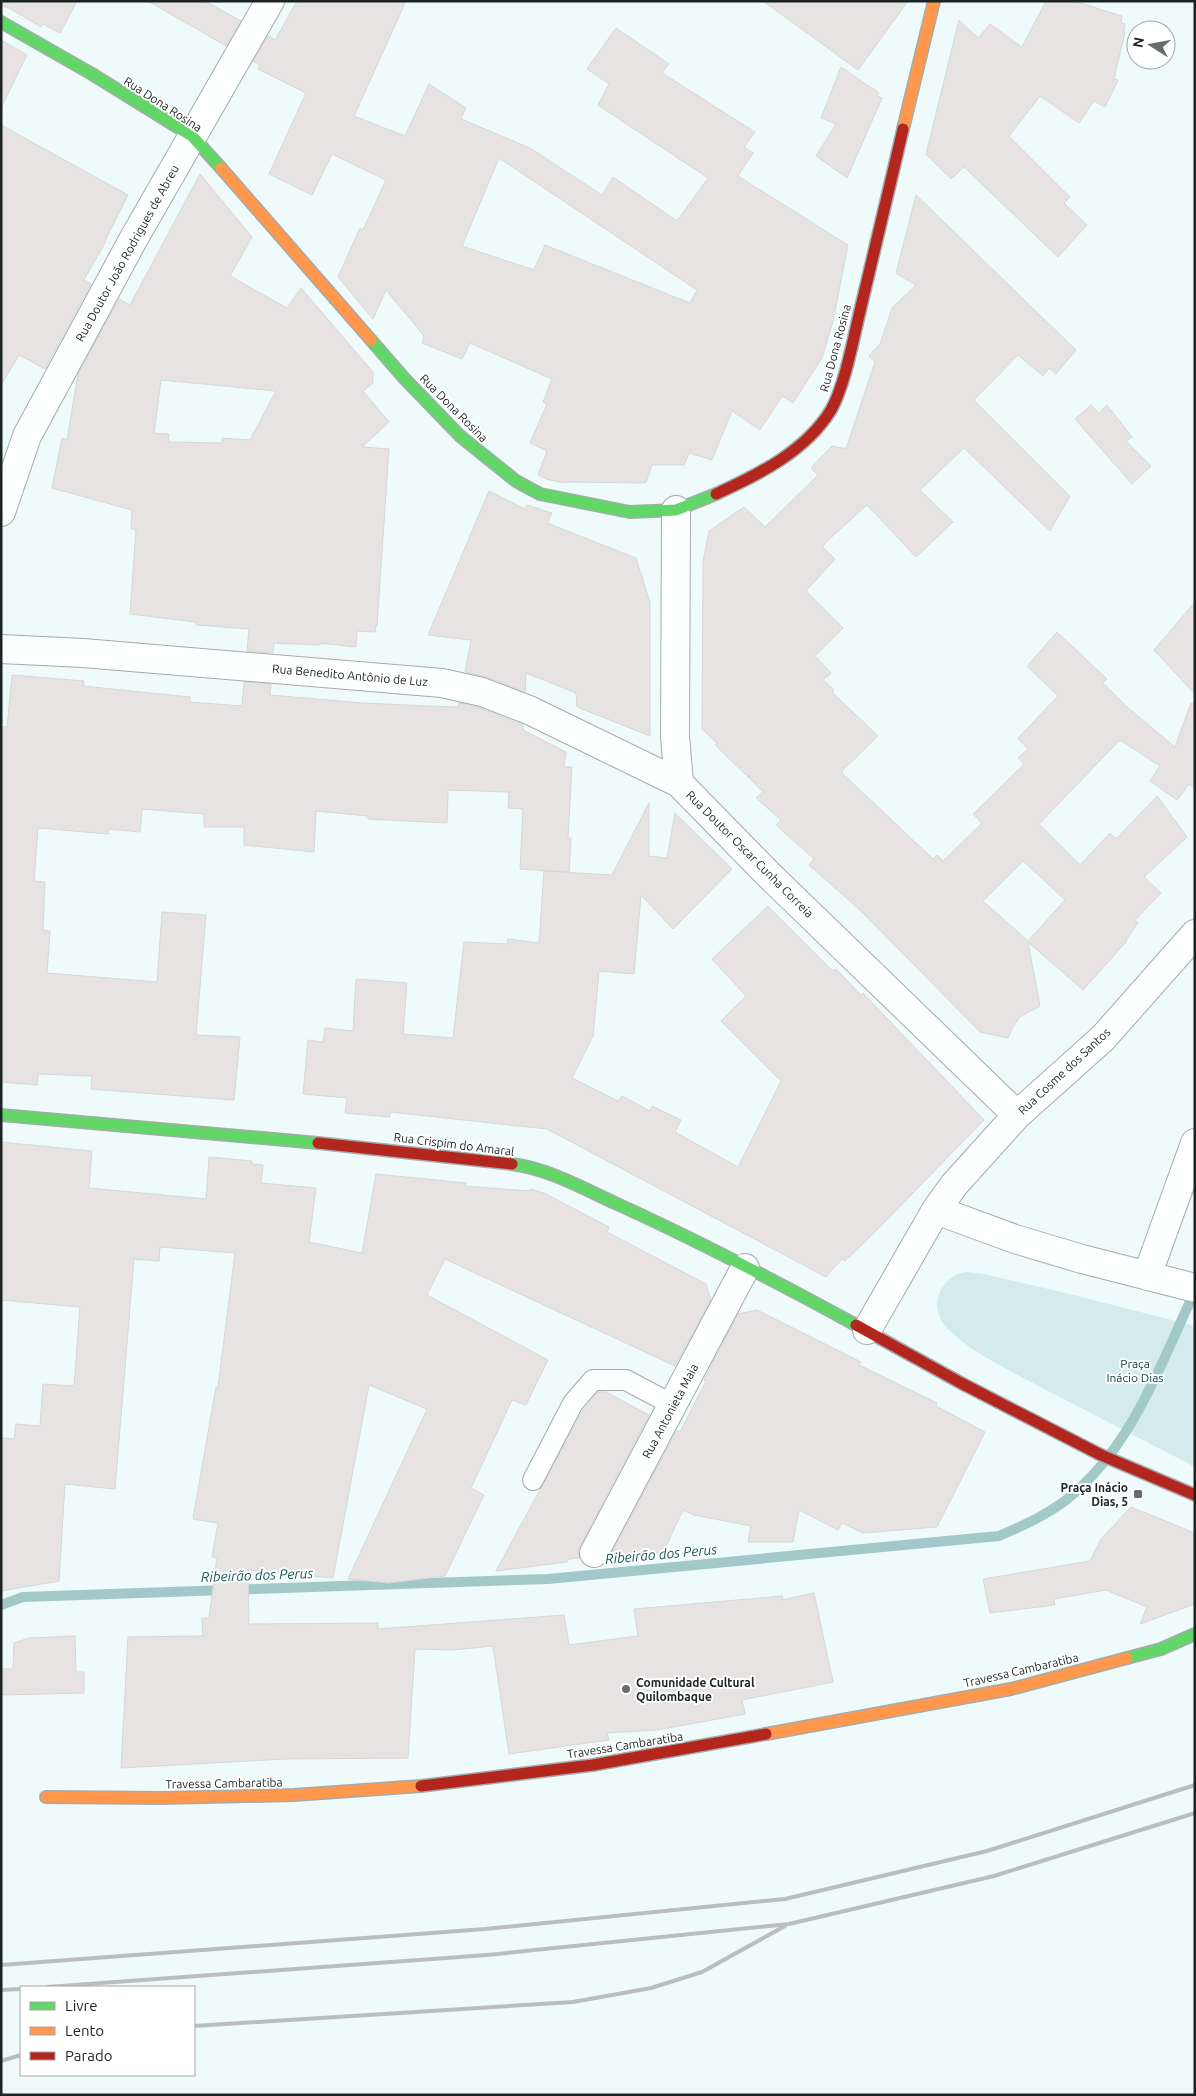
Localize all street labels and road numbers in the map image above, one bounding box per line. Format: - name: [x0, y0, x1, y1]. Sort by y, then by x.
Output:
- street label: Rua Dona Rosina: [122, 74, 204, 134]
- street label: Rua Doutor João Rodrigues de Abreu: [73, 162, 181, 344]
- street label: Rua Dona Rosina: [817, 303, 853, 393]
- street label: Rua Dona Rosina: [418, 372, 490, 444]
- street label: Rua Benedito Antônio de Luz: [272, 662, 429, 688]
- street label: Rua Doutor Oscar Cunha Correia: [684, 788, 816, 920]
- street label: Rua Cosme dos Santos: [1015, 1025, 1113, 1117]
- street label: Rua Crispim do Amaral: [393, 1130, 515, 1158]
- street label: Rua Antonieta Maia: [640, 1361, 700, 1461]
- street label: Travessa Cambaratiba: [962, 1650, 1080, 1690]
- street label: Travessa Cambaratiba: [566, 1729, 684, 1761]
- street label: Travessa Cambaratiba: [165, 1775, 283, 1791]

